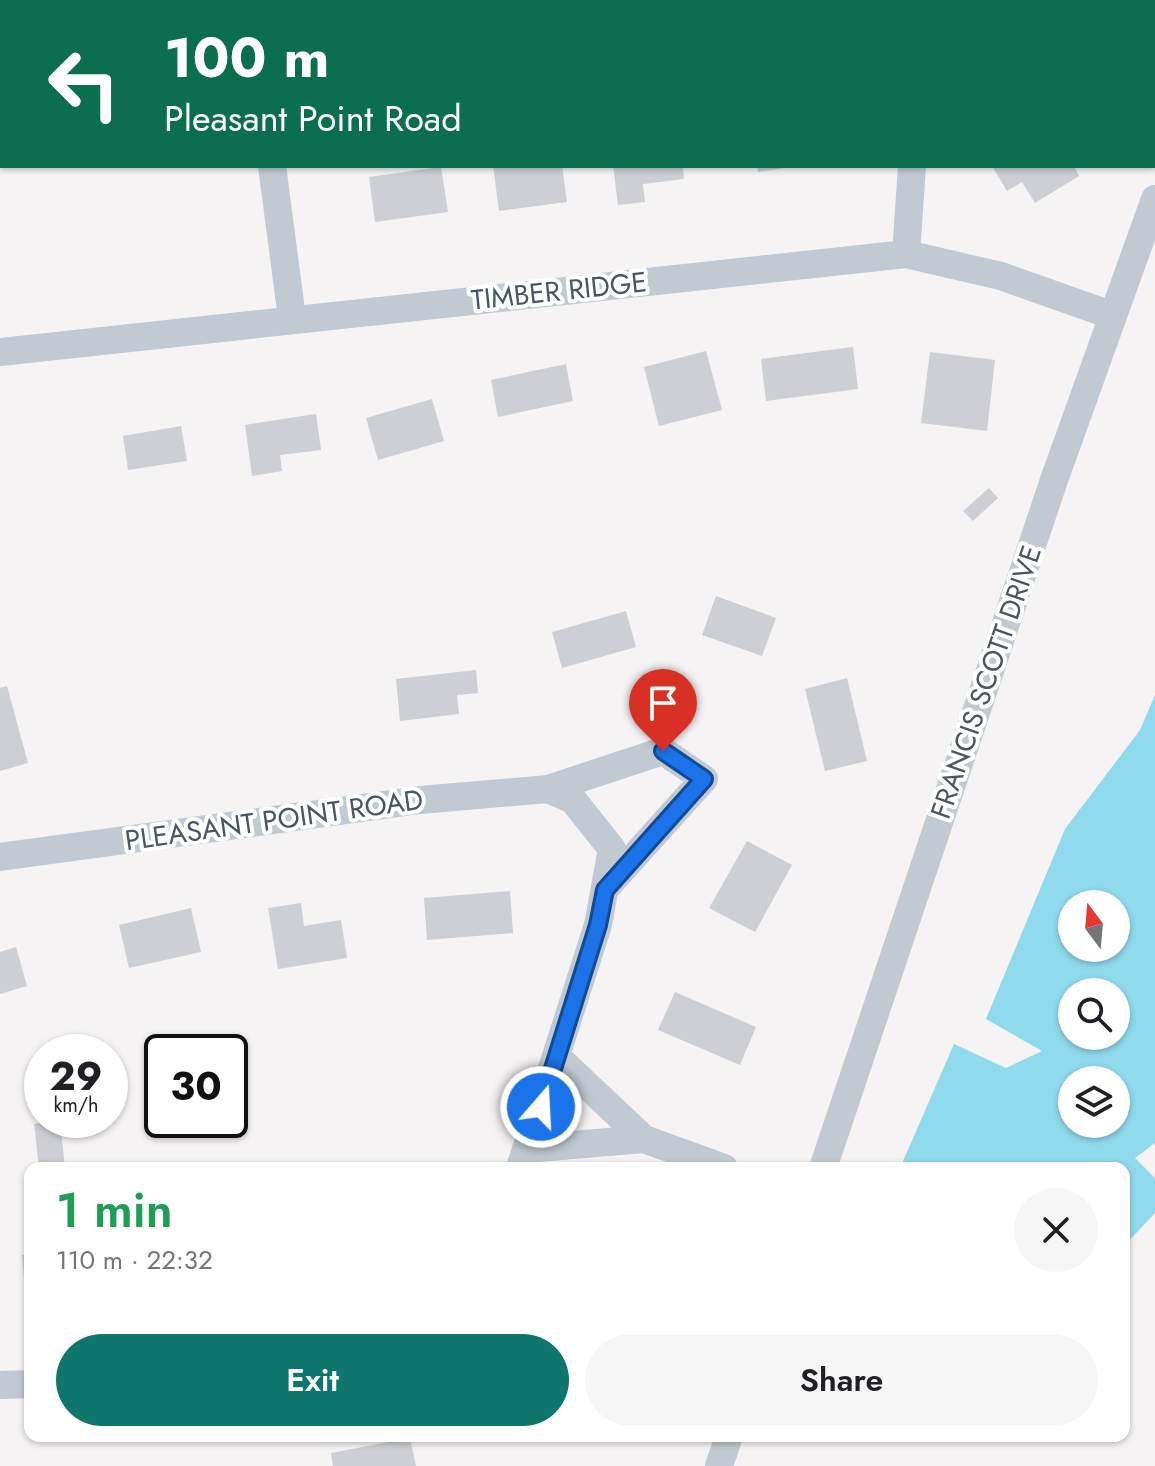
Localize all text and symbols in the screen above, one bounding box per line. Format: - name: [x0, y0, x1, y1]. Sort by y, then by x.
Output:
- text: 100 m: [164, 17, 329, 98]
- icon: left: [32, 32, 136, 136]
- text: Pleasant Point Road: [164, 92, 462, 144]
- street label: TIMBER RIDGE: [469, 261, 649, 321]
- street label: FRANCIS SCOTT DRIVE: [920, 540, 1052, 824]
- pin: [629, 669, 697, 751]
- icon: arrive: [641, 681, 685, 725]
- street label: PLEASANT POINT ROAD: [122, 779, 426, 861]
- north arrow: [1058, 890, 1130, 962]
- map controls: [1058, 890, 1130, 1138]
- button: search: [1058, 978, 1130, 1050]
- speed limit sign: 30: [144, 1034, 248, 1138]
- text: 29: [50, 1047, 103, 1105]
- position arrow: [499, 1065, 583, 1149]
- button: layers: [1058, 1066, 1130, 1138]
- text: km/h: [53, 1091, 99, 1120]
- text: 1 min: [56, 1176, 173, 1245]
- button: close: [1014, 1188, 1098, 1272]
- text: 110 m · 22:32: [56, 1241, 213, 1279]
- button: Exit: [56, 1334, 569, 1426]
- button: Share: [585, 1334, 1098, 1426]

